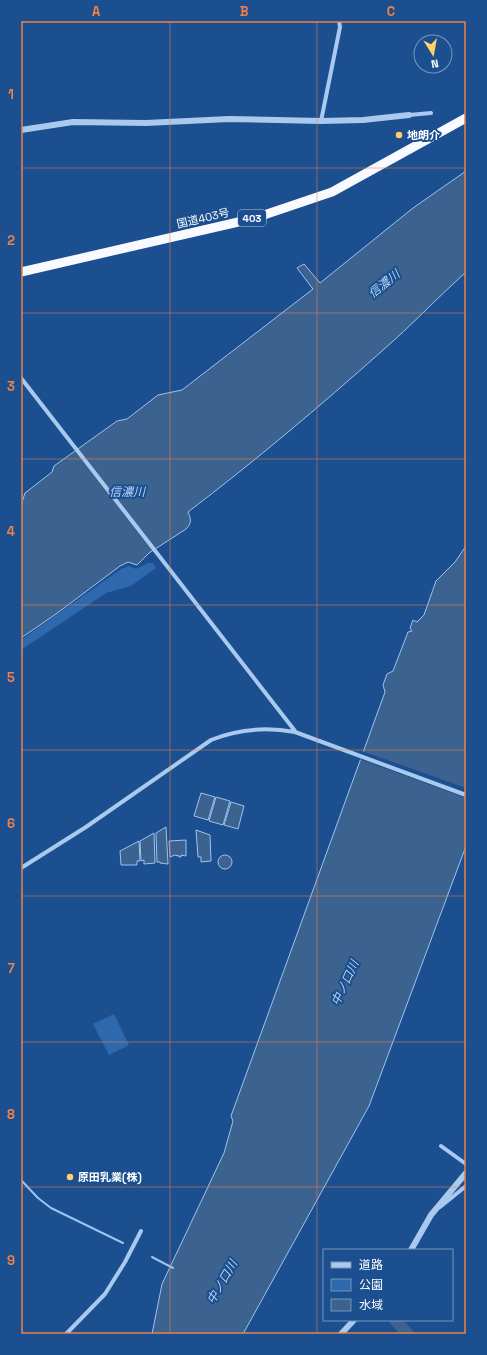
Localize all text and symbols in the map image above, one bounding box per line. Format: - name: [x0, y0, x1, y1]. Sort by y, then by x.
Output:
- text: A: [92, 3, 101, 20]
- text: B: [240, 3, 249, 20]
- text: C: [387, 3, 395, 20]
- north arrow: [413, 34, 453, 74]
- text: N: [430, 56, 440, 71]
- text: 1: [8, 86, 14, 103]
- place label: 地朗介: [407, 128, 440, 142]
- marker: 地朗介: [394, 130, 404, 140]
- street label: 国道403号: [175, 205, 231, 231]
- road number: 403: [238, 210, 266, 226]
- text: 2: [7, 232, 15, 249]
- water label: 信濃川: [365, 265, 405, 302]
- text: 3: [7, 378, 15, 395]
- water label: 信濃川: [109, 484, 147, 500]
- text: 4: [7, 523, 15, 540]
- text: 5: [7, 669, 15, 686]
- text: 6: [7, 815, 15, 832]
- water label: 中ノ口川: [328, 956, 363, 1008]
- text: 7: [7, 960, 15, 977]
- text: 8: [7, 1106, 15, 1123]
- place label: 原田乳業(株): [78, 1170, 142, 1185]
- marker: 原田乳業(株): [65, 1172, 75, 1182]
- legend: [323, 1249, 453, 1321]
- text: 9: [7, 1252, 15, 1269]
- water label: 中ノ口川: [203, 1255, 242, 1307]
- text: 道路: [359, 1257, 383, 1273]
- text: 公園: [359, 1277, 383, 1293]
- text: 水域: [359, 1297, 383, 1313]

